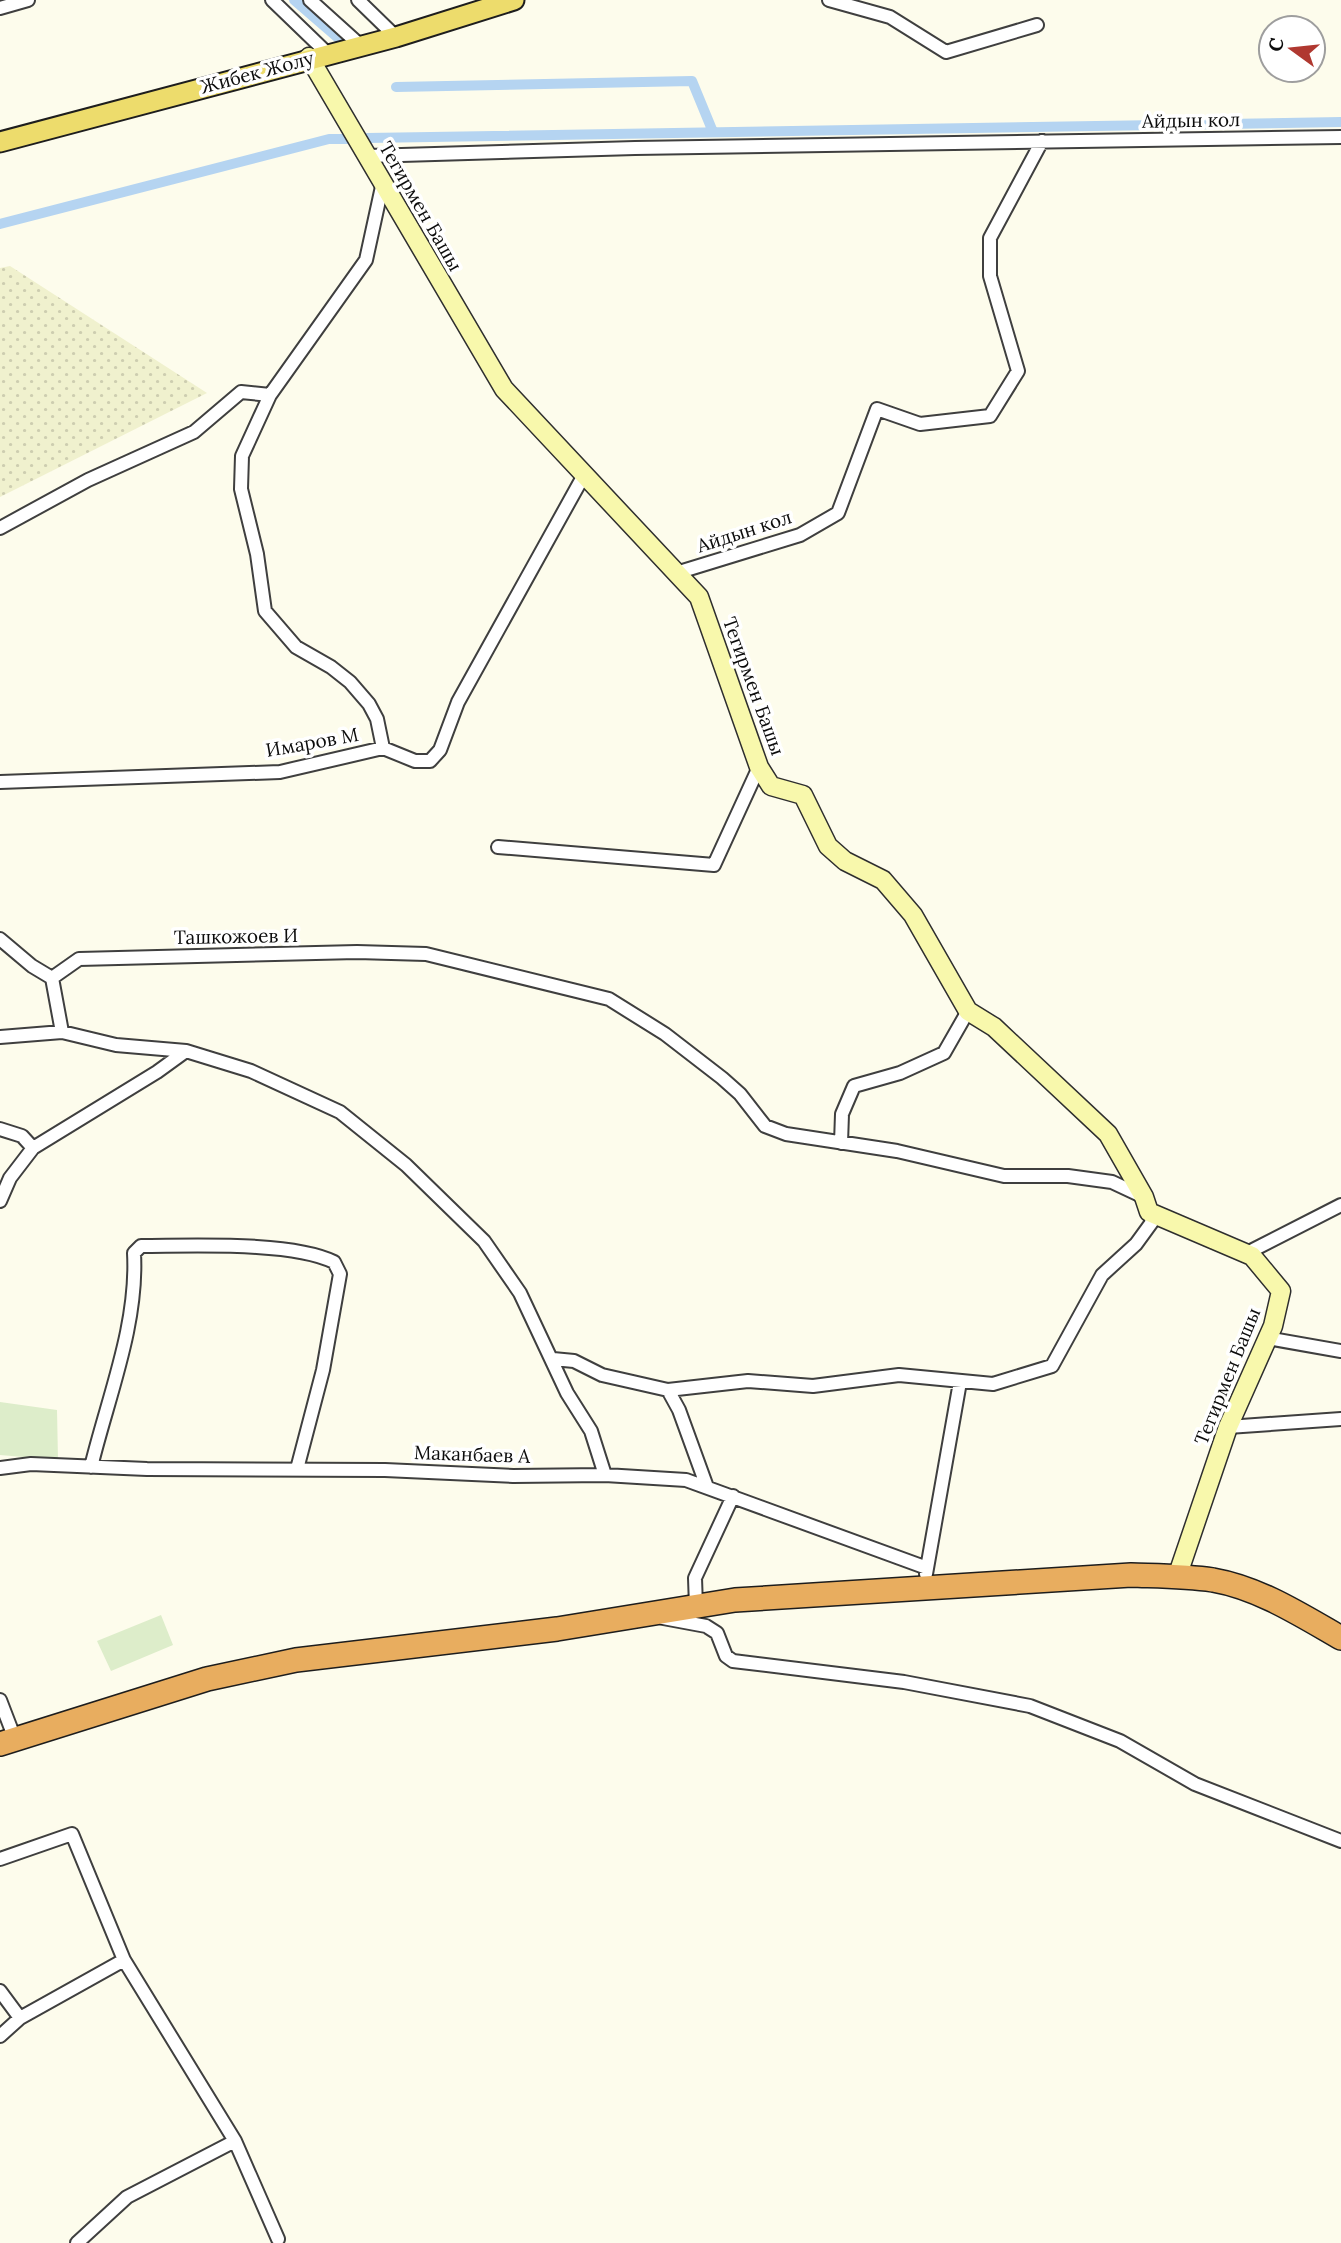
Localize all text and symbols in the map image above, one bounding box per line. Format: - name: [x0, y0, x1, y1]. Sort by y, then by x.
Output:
- north arrow: [1257, 14, 1327, 84]
- text: С: [1262, 35, 1289, 54]
- street label: Жибек Жолу: [198, 45, 316, 99]
- street label: Айдын кол: [1141, 107, 1240, 133]
- street label: Тегирмен Башы: [374, 137, 468, 275]
- street label: Айдын кол: [693, 504, 794, 558]
- street label: Тегирмен Башы: [718, 613, 790, 759]
- street label: Имаров М: [264, 722, 360, 762]
- street label: Ташкожоев И: [174, 923, 298, 949]
- street label: Тегирмен Башы: [1189, 1304, 1265, 1448]
- street label: Маканбаев А: [413, 1440, 532, 1468]

